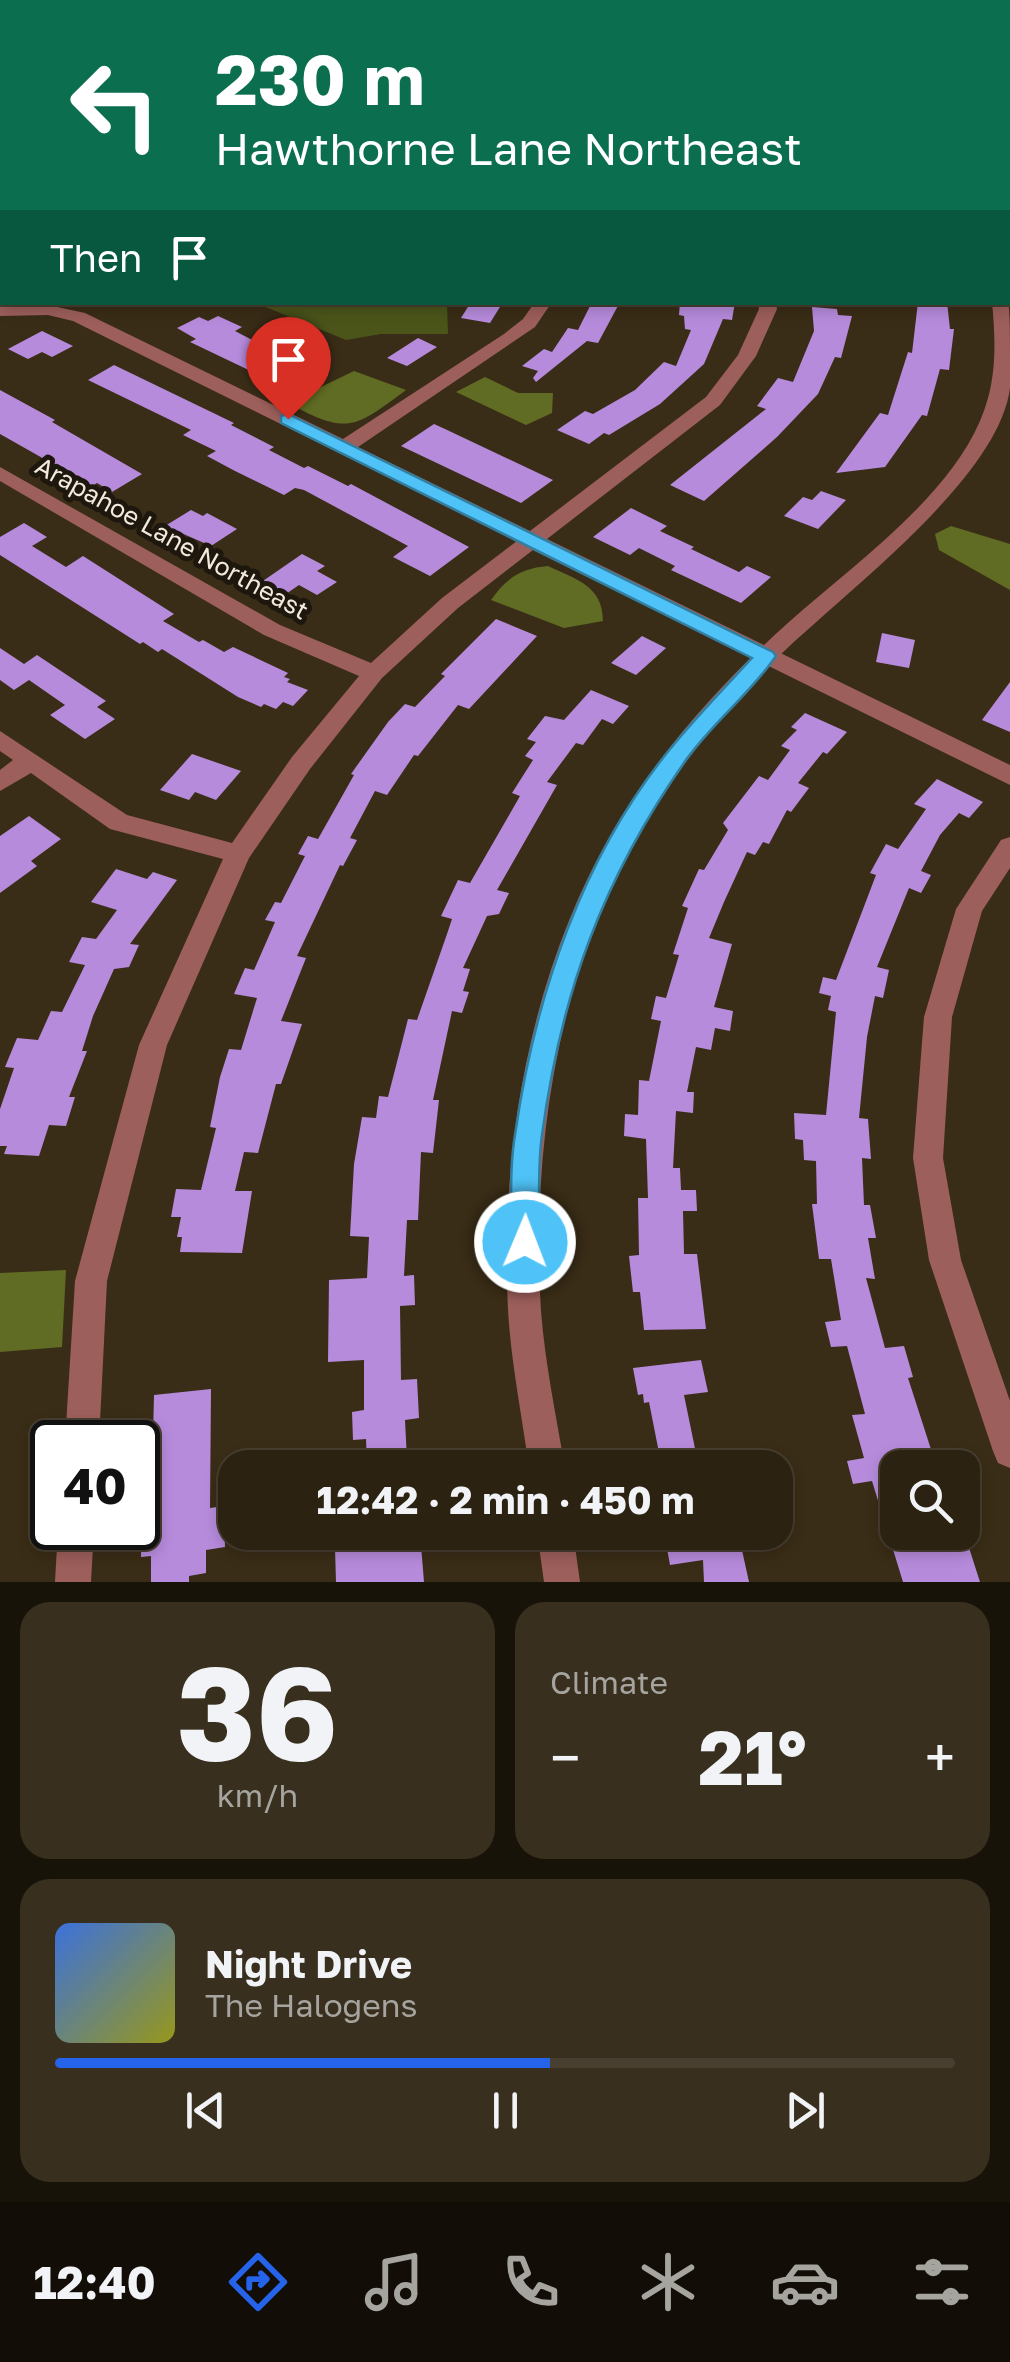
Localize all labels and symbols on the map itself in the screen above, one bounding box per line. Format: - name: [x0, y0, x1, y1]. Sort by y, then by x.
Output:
- pin: [246, 317, 331, 420]
- street label: Arapahoe Lane Northeast: [30, 450, 314, 626]
- position arrow: [473, 1190, 577, 1294]
- speed limit sign: 40: [30, 1420, 160, 1550]

